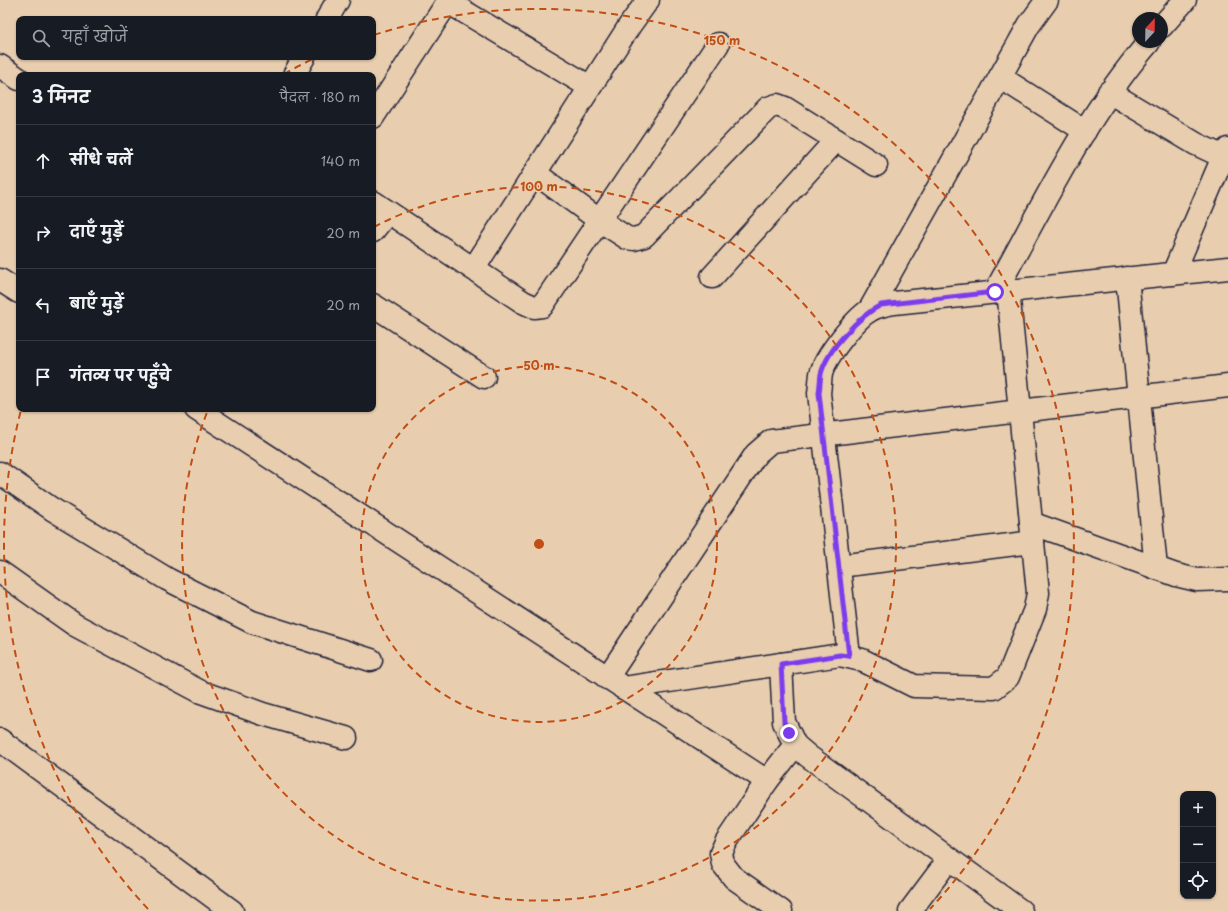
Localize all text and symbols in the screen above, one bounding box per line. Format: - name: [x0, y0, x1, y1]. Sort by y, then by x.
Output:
- north arrow: [1132, 12, 1168, 48]
- search box: [16, 16, 376, 60]
- text: यहाँ खोजें: [62, 24, 128, 47]
- icon: search: [30, 27, 52, 49]
- text: 150 m: [704, 31, 740, 49]
- text: 3 मिनट: [32, 83, 90, 109]
- text: पैदल · 180 m: [279, 87, 360, 106]
- text: सीधे चलें: [70, 147, 132, 170]
- icon: ahead: [32, 150, 54, 172]
- text: 140 m: [321, 151, 360, 170]
- text: 100 m: [520, 177, 558, 195]
- text: दाएँ मुड़ें: [70, 219, 123, 242]
- icon: right: [32, 222, 54, 244]
- text: 20 m: [326, 223, 360, 242]
- route start: [986, 283, 1004, 301]
- text: बाएँ मुड़ें: [70, 291, 124, 314]
- icon: left: [32, 294, 54, 316]
- text: 20 m: [326, 295, 360, 314]
- text: 50 m: [523, 356, 555, 374]
- text: गंतव्य पर पहुँचे: [70, 363, 171, 386]
- icon: arrive: [32, 366, 54, 388]
- centre of rings: [532, 537, 546, 551]
- route end: [780, 724, 798, 742]
- map controls: [1180, 791, 1216, 899]
- button: +: [1180, 791, 1216, 827]
- button: −: [1180, 827, 1216, 863]
- button: locate: [1180, 863, 1216, 899]

